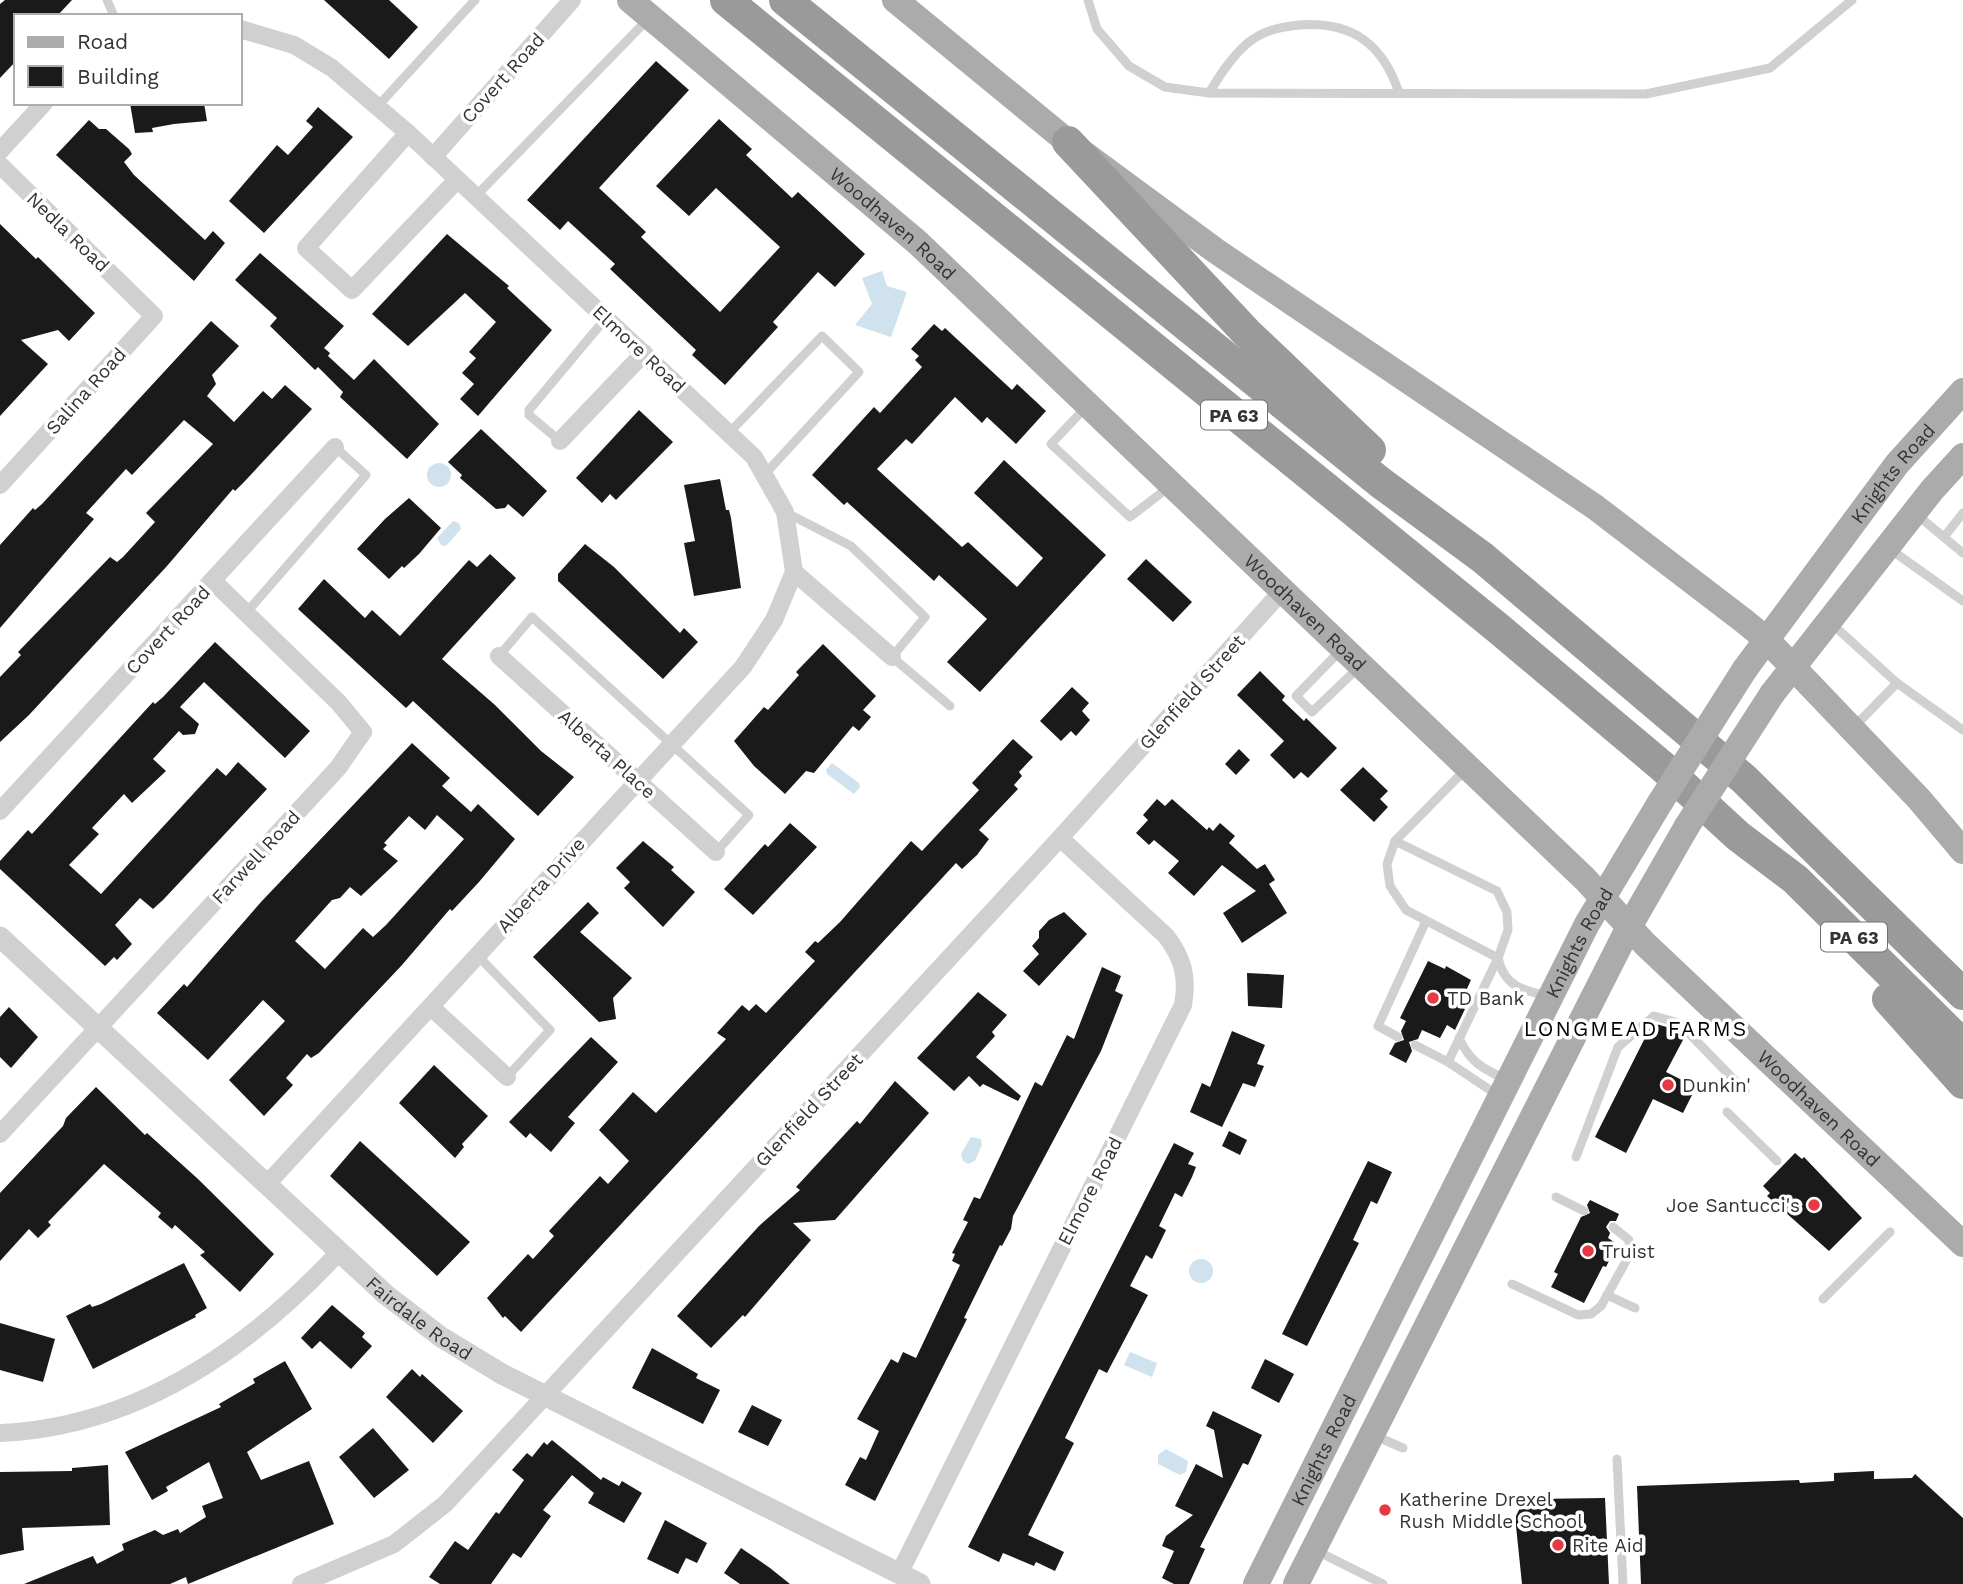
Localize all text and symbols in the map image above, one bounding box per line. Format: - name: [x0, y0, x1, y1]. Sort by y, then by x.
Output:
- legend: [14, 14, 242, 105]
- street label: Covert Road: [457, 28, 549, 128]
- text: Road: [77, 29, 128, 54]
- text: Building: [77, 64, 159, 89]
- street label: Woodhaven Road: [825, 162, 961, 285]
- street label: Nedla Road: [22, 187, 114, 277]
- street label: Elmore Road: [588, 300, 690, 398]
- street label: Salina Road: [41, 343, 131, 439]
- road number: PA 63: [1201, 400, 1267, 430]
- street label: Knights Road: [1845, 419, 1940, 528]
- street label: Woodhaven Road: [1239, 549, 1371, 676]
- street label: Covert Road: [121, 581, 215, 679]
- street label: Glenfield Street: [1134, 630, 1250, 754]
- street label: Alberta Place: [554, 704, 660, 804]
- street label: Farwell Road: [207, 805, 305, 909]
- street label: Alberta Drive: [492, 833, 590, 937]
- street label: Knights Road: [1540, 883, 1618, 1002]
- road number: PA 63: [1821, 922, 1887, 952]
- place label: TD Bank: [1447, 987, 1525, 1010]
- marker: TD Bank: [1425, 990, 1441, 1006]
- district label: LONGMEAD FARMS: [1524, 1016, 1748, 1041]
- street label: Woodhaven Road: [1753, 1045, 1885, 1171]
- street label: Glenfield Street: [750, 1048, 868, 1172]
- place label: Dunkin': [1682, 1074, 1751, 1097]
- marker: Dunkin': [1660, 1077, 1676, 1093]
- street label: Elmore Road: [1053, 1133, 1127, 1249]
- place label: Joe Santucci's: [1666, 1194, 1800, 1217]
- marker: Joe Santucci's: [1806, 1197, 1822, 1213]
- place label: Truist: [1602, 1240, 1655, 1263]
- marker: Truist: [1580, 1243, 1596, 1259]
- street label: Fairdale Road: [362, 1271, 476, 1365]
- street label: Knights Road: [1286, 1390, 1361, 1510]
- place label: Katherine Drexel Rush Middle School: [1399, 1488, 1583, 1533]
- marker: Katherine Drexel Rush Middle School: [1377, 1502, 1393, 1518]
- place label: Rite Aid: [1572, 1534, 1644, 1557]
- marker: Rite Aid: [1550, 1537, 1566, 1553]

